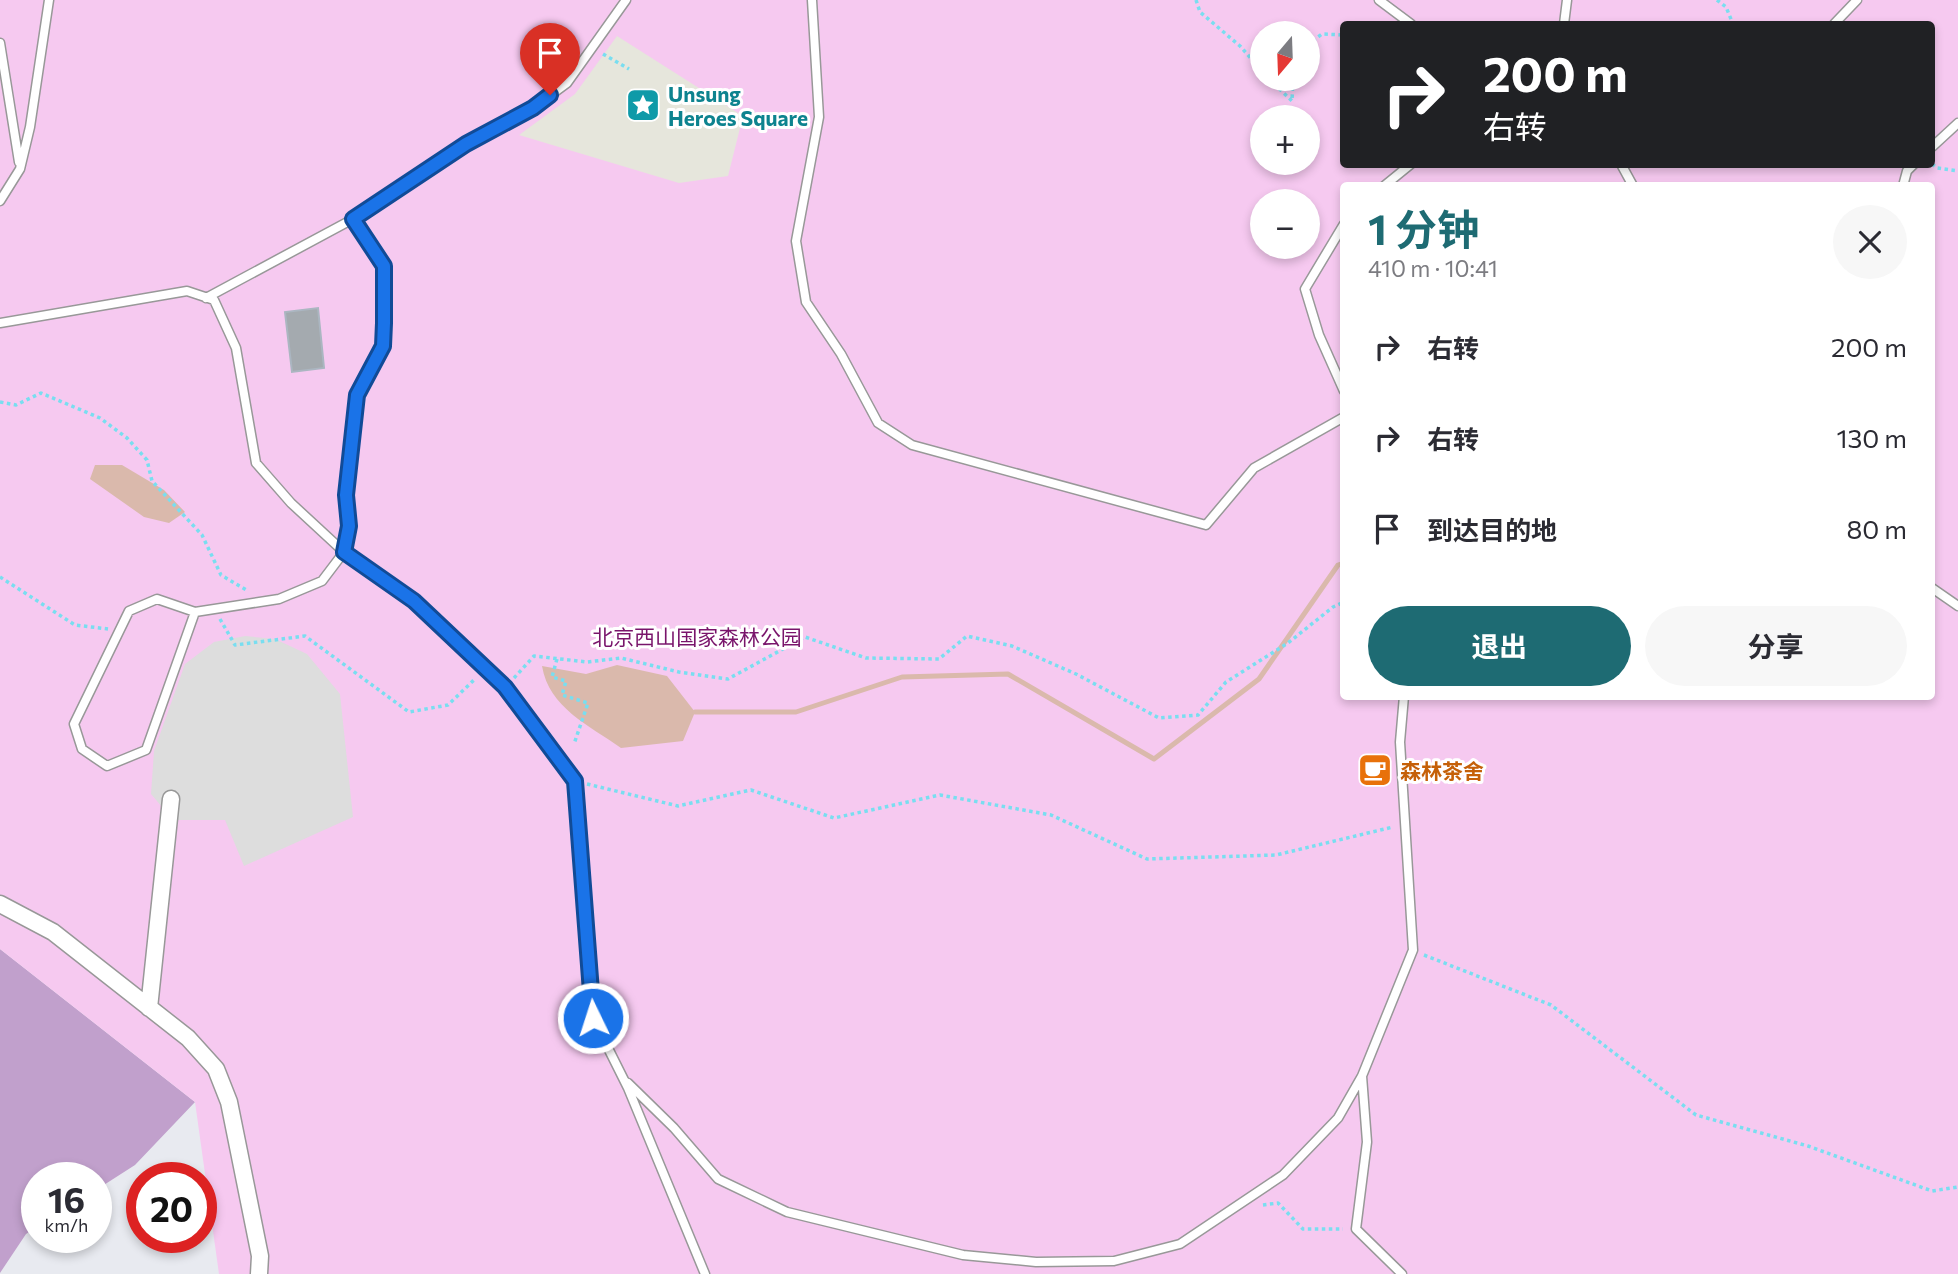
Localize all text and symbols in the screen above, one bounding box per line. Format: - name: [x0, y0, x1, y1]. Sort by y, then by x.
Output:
- north arrow: [1250, 21, 1320, 91]
- map controls: [1250, 21, 1320, 259]
- pin: [520, 23, 580, 95]
- icon: arrive: [531, 34, 569, 72]
- text: 200 m: [1483, 42, 1628, 102]
- icon: right: [1368, 49, 1459, 140]
- place label: Unsung Heroes Square: [668, 81, 808, 130]
- place icon: Unsung Heroes Square: [624, 86, 662, 124]
- button: +: [1250, 105, 1320, 175]
- text: 右转: [1483, 106, 1547, 146]
- button: −: [1250, 189, 1320, 259]
- text: 1 分钟: [1368, 202, 1479, 254]
- button: close: [1833, 205, 1907, 279]
- text: 410 m · 10:41: [1368, 254, 1498, 282]
- icon: right: [1368, 328, 1406, 366]
- text: 200 m: [1831, 331, 1907, 362]
- text: 右转: [1427, 332, 1479, 363]
- icon: right: [1368, 419, 1406, 457]
- text: 130 m: [1836, 422, 1907, 453]
- text: 右转: [1427, 423, 1479, 454]
- icon: arrive: [1368, 510, 1406, 548]
- text: 80 m: [1847, 513, 1907, 544]
- text: 到达目的地: [1427, 514, 1557, 545]
- button: 退出: [1368, 606, 1631, 686]
- button: 分享: [1645, 606, 1907, 686]
- park label: 北京西山国家森林公园: [592, 624, 802, 649]
- cafe icon: 森林茶舍: [1356, 751, 1394, 789]
- place label: 森林茶舍: [1400, 758, 1484, 783]
- position arrow: [556, 981, 630, 1055]
- speed limit sign: 20: [126, 1162, 217, 1253]
- text: 16: [48, 1177, 85, 1220]
- text: km/h: [45, 1214, 88, 1236]

